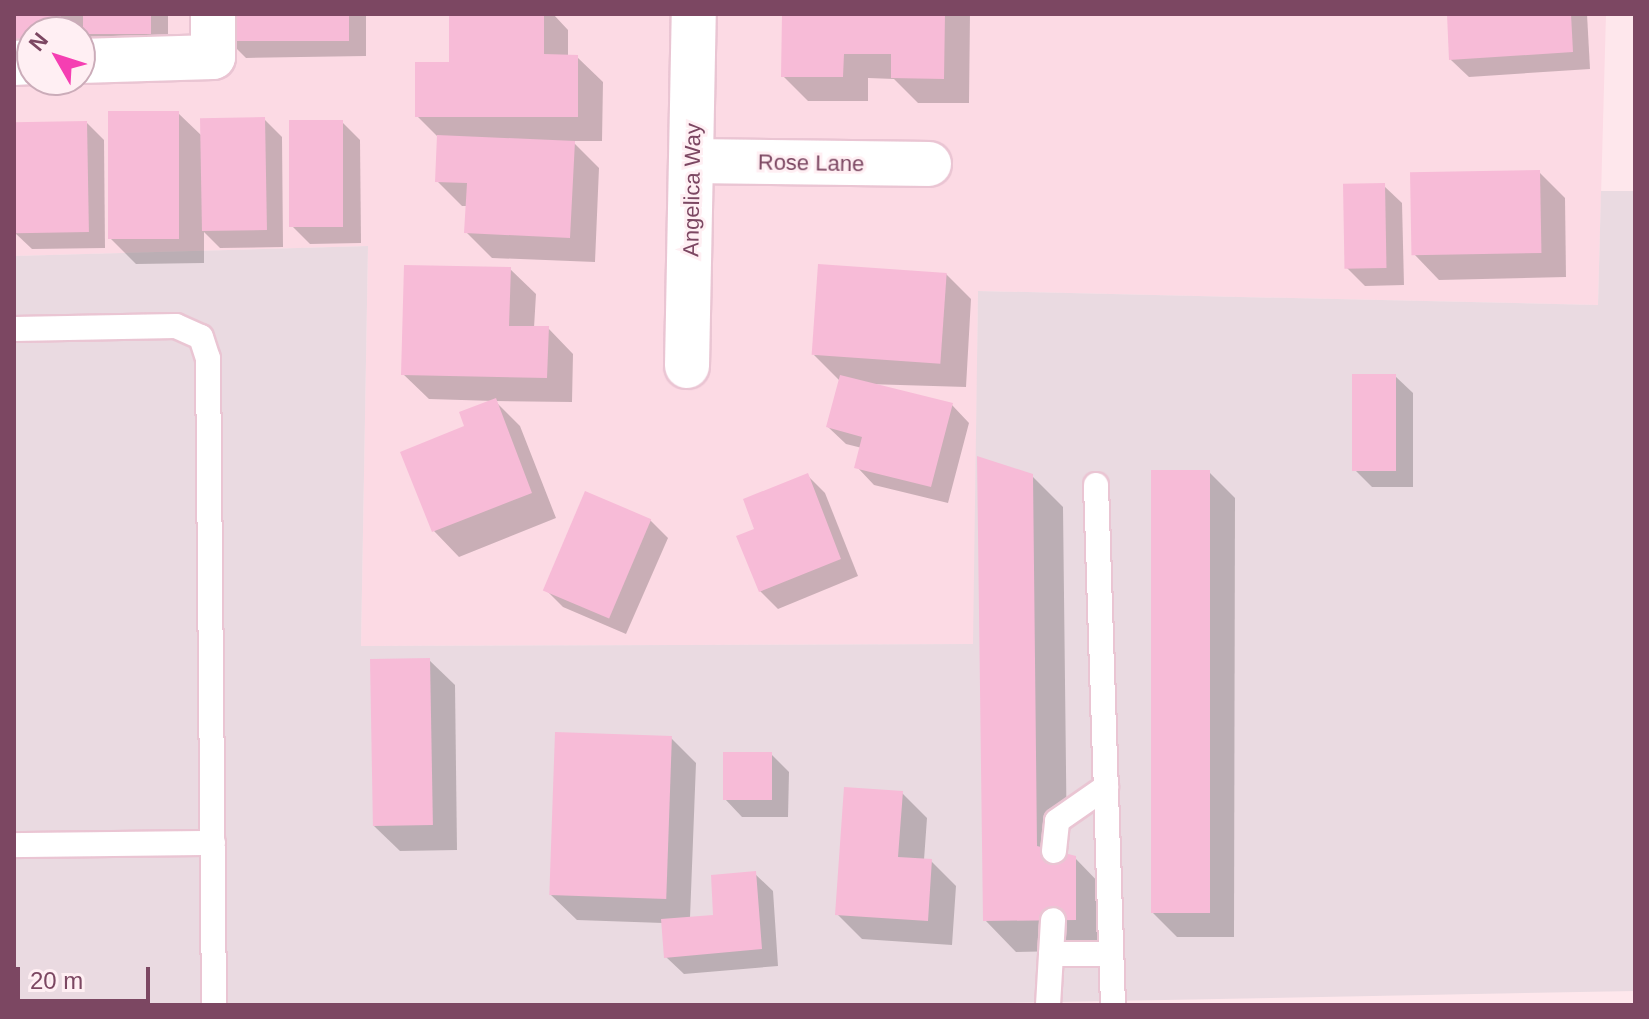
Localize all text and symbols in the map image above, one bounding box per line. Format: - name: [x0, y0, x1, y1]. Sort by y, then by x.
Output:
- north arrow: [16, 16, 96, 96]
- text: N: [24, 28, 53, 56]
- street label: Angelica Way: [678, 123, 706, 257]
- street label: Rose Lane: [758, 149, 864, 177]
- scale bar: [20, 951, 154, 1001]
- text: 20 m: [30, 967, 83, 994]

